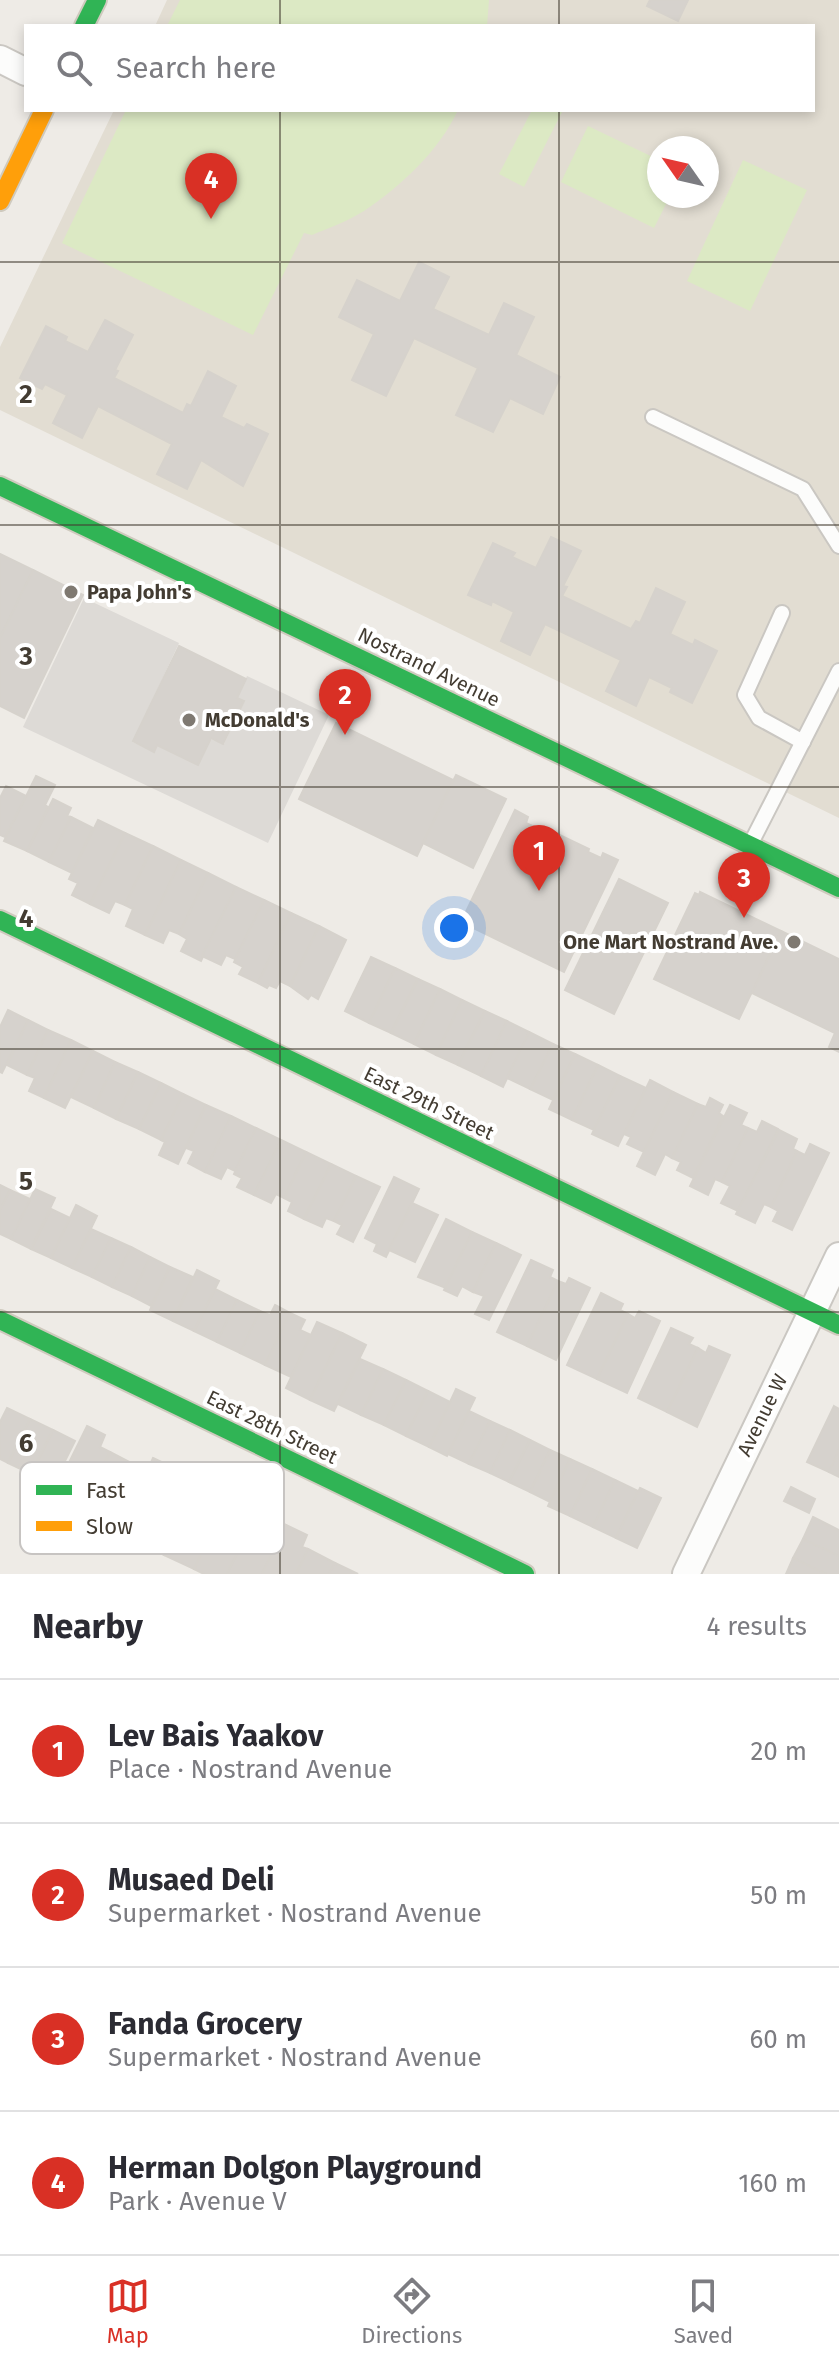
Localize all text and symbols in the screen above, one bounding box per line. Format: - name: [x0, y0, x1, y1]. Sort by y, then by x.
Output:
- search box: [24, 24, 815, 112]
- icon: search: [52, 46, 96, 90]
- text: Search here: [116, 50, 276, 86]
- north arrow: [647, 136, 719, 208]
- pin: 4: [185, 153, 237, 219]
- text: 2: [19, 379, 33, 410]
- place label: Papa John's: [87, 580, 192, 604]
- marker: Papa John's: [62, 583, 80, 601]
- street label: Nostrand Avenue: [354, 622, 504, 712]
- text: 3: [18, 641, 33, 672]
- pin: 2: [319, 669, 371, 735]
- place label: McDonald's: [205, 708, 310, 732]
- marker: McDonald's: [180, 711, 198, 729]
- pin: 1: [513, 825, 565, 891]
- pin: 3: [718, 852, 770, 918]
- text: 4: [19, 903, 34, 934]
- your location: [434, 908, 474, 948]
- place label: One Mart Nostrand Ave.: [563, 930, 778, 954]
- marker: One Mart Nostrand Ave.: [785, 933, 803, 951]
- street label: East 29th Street: [360, 1061, 499, 1145]
- text: 5: [19, 1166, 33, 1197]
- street label: Avenue W: [732, 1370, 792, 1460]
- street label: East 28th Street: [203, 1385, 342, 1469]
- text: 6: [19, 1428, 34, 1459]
- legend: [20, 1462, 284, 1554]
- text: Fast: [86, 1477, 126, 1504]
- text: Slow: [86, 1513, 133, 1540]
- text: Nearby: [32, 1606, 143, 1647]
- text: 4 results: [706, 1611, 807, 1642]
- text: Lev Bais Yaakov: [108, 1718, 323, 1754]
- text: 1: [52, 1736, 64, 1767]
- text: 20 m: [750, 1736, 807, 1767]
- text: Place · Nostrand Avenue: [108, 1754, 392, 1785]
- text: Musaed Deli: [108, 1862, 275, 1898]
- text: 2: [51, 1880, 65, 1911]
- text: 50 m: [750, 1880, 807, 1911]
- text: Supermarket · Nostrand Avenue: [108, 1898, 482, 1929]
- text: Fanda Grocery: [108, 2006, 302, 2042]
- text: 3: [51, 2024, 65, 2055]
- text: 60 m: [749, 2024, 807, 2055]
- text: Supermarket · Nostrand Avenue: [108, 2042, 482, 2073]
- text: Herman Dolgon Playground: [108, 2150, 482, 2186]
- text: 4: [51, 2168, 65, 2199]
- text: 160 m: [738, 2168, 807, 2199]
- text: Park · Avenue V: [108, 2186, 287, 2217]
- tab: Map: [106, 2274, 150, 2349]
- tab: Directions: [361, 2274, 462, 2349]
- tab: Saved: [674, 2274, 733, 2349]

